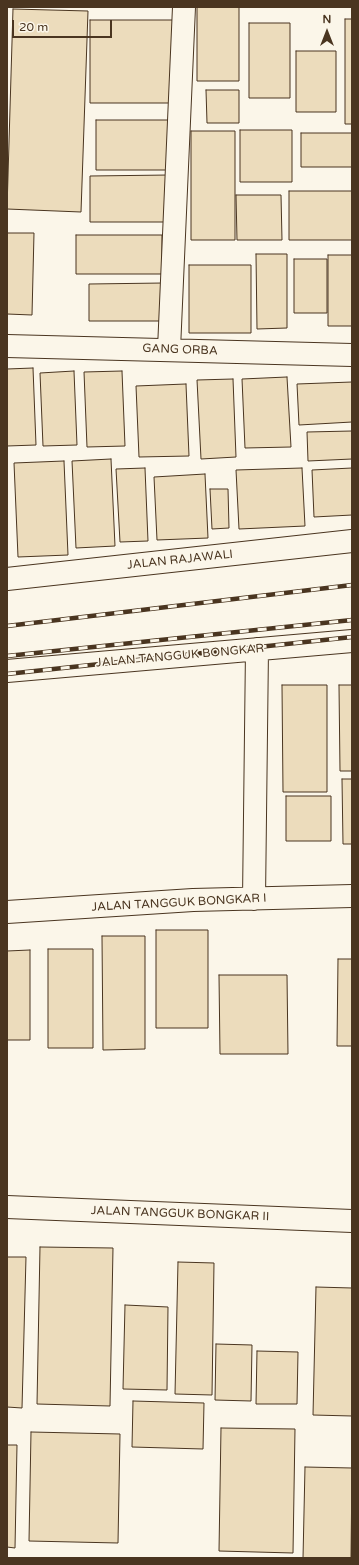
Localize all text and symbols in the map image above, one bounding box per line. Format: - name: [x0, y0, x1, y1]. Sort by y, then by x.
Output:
- scale bar: [14, 12, 114, 38]
- north arrow: [307, 12, 347, 52]
- text: N: [323, 13, 331, 26]
- text: 20 m: [19, 20, 48, 34]
- street label: GANG ORBA: [142, 341, 218, 359]
- street label: JALAN RAJAWALI: [126, 547, 234, 573]
- street label: JALAN TANGGUK BONGKAR: [95, 641, 265, 671]
- street label: JALAN TANGGUK BONGKAR I: [91, 891, 267, 915]
- street label: JALAN TANGGUK BONGKAR II: [91, 1204, 269, 1224]

